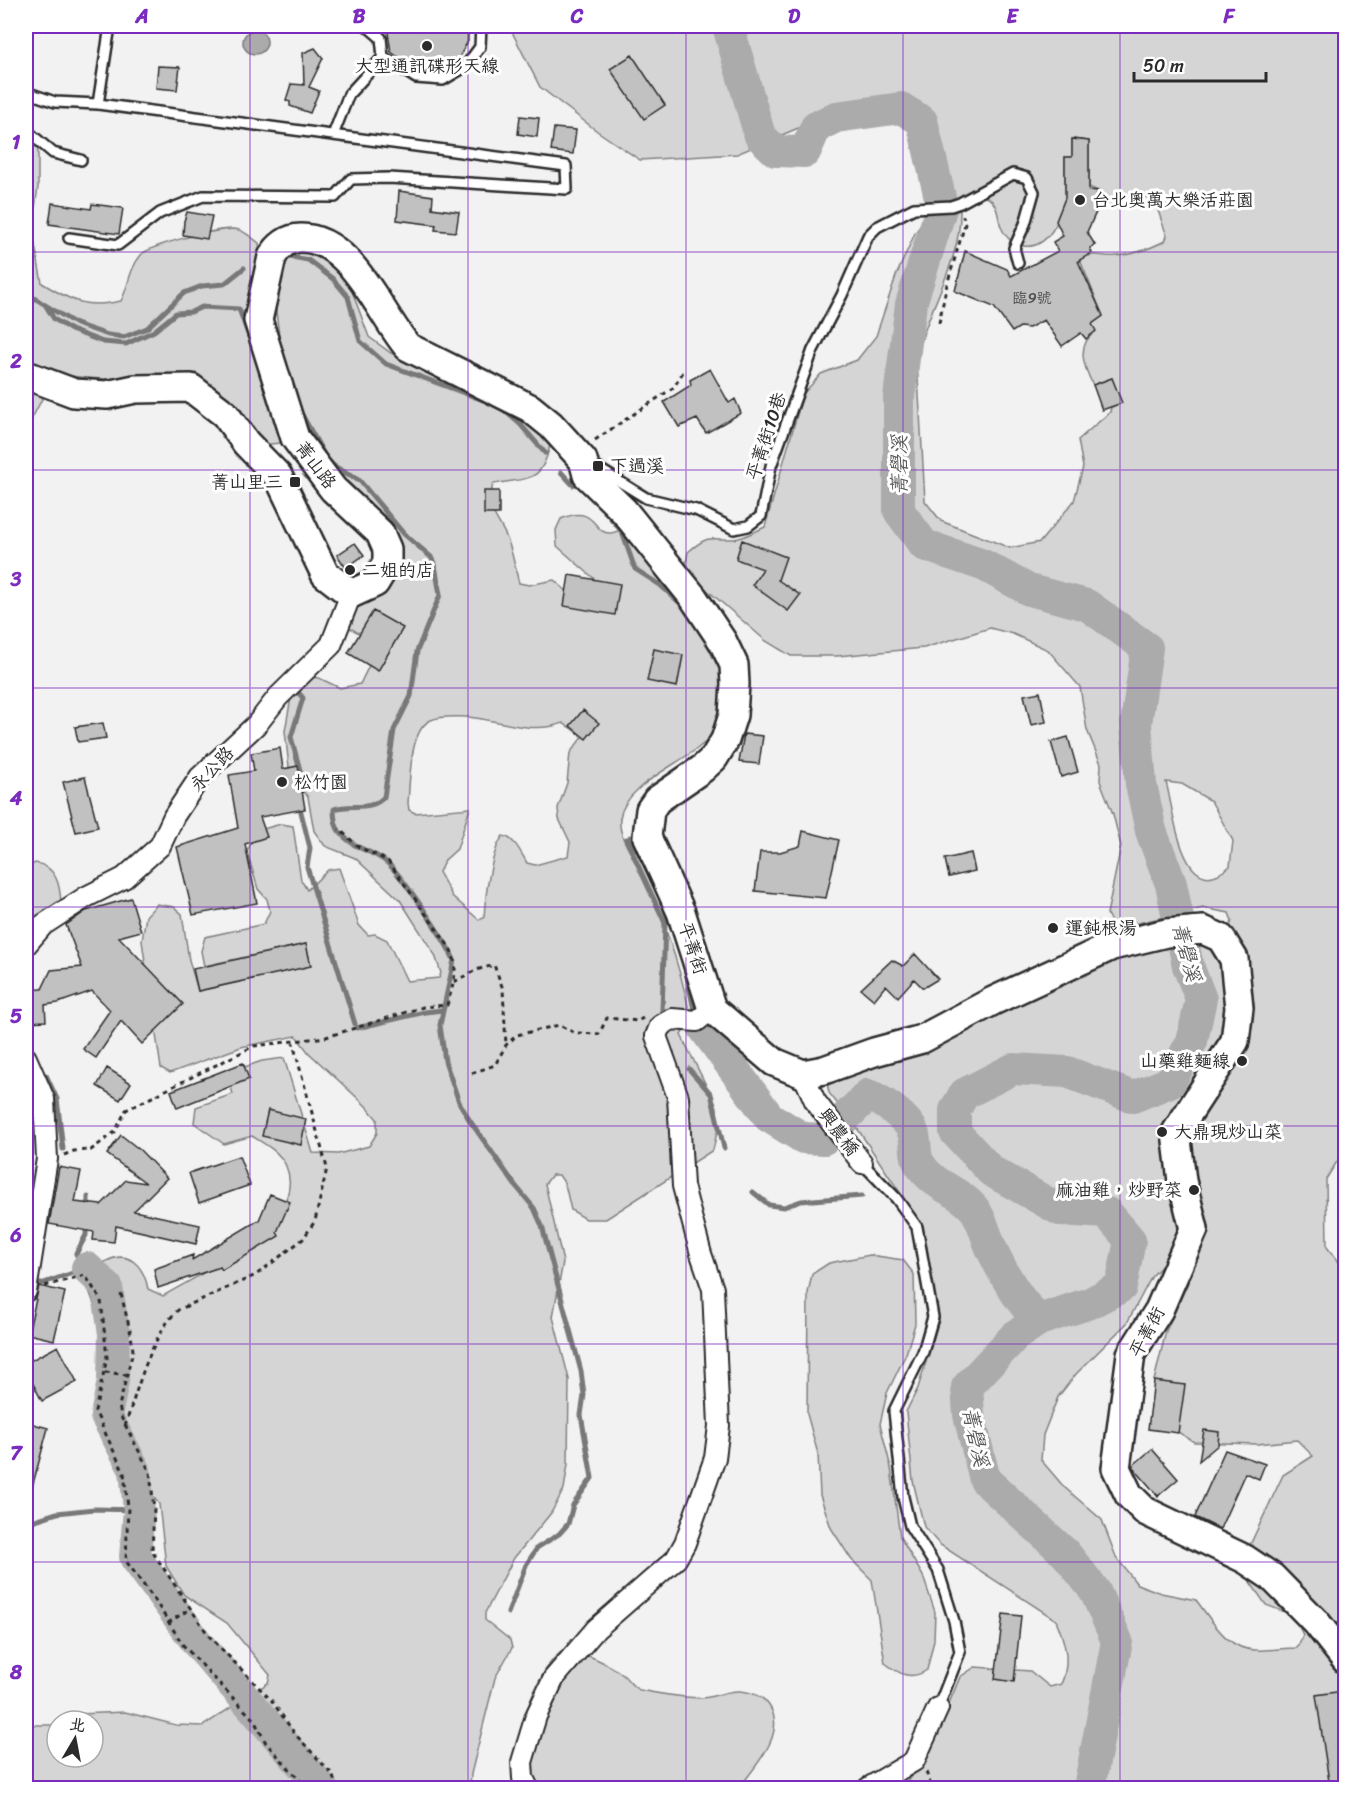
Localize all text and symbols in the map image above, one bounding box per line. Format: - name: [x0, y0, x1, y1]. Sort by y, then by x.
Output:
- text: A: [134, 0, 149, 34]
- text: B: [353, 0, 366, 34]
- text: C: [570, 0, 584, 34]
- text: D: [788, 0, 801, 34]
- text: E: [1006, 0, 1019, 34]
- text: F: [1223, 0, 1236, 34]
- marker: 大型通訊碟形天線: [420, 39, 434, 53]
- scale bar: [1134, 45, 1266, 83]
- place label: 大型通訊碟形天線: [355, 50, 499, 82]
- text: 50 m: [1143, 50, 1184, 82]
- text: 1: [12, 125, 21, 160]
- place label: 台北奧萬大樂活莊園: [1092, 184, 1254, 216]
- marker: 台北奧萬大樂活莊園: [1073, 193, 1087, 207]
- house number: 臨9號: [1012, 285, 1052, 311]
- text: 2: [9, 344, 22, 379]
- street label: 平菁街10巷: [737, 388, 795, 484]
- street label: 菁山路: [287, 434, 345, 496]
- water label: 菁礐溪: [882, 434, 917, 495]
- place label: 下過溪: [610, 450, 664, 482]
- marker: 下過溪: [591, 459, 605, 473]
- place label: 菁山里三: [211, 466, 283, 498]
- marker: 菁山里三: [288, 475, 302, 489]
- place label: 二姐的店: [362, 554, 434, 586]
- text: 3: [10, 562, 22, 597]
- marker: 二姐的店: [343, 563, 357, 577]
- street label: 永公路: [182, 738, 242, 800]
- place label: 松竹園: [294, 766, 348, 798]
- marker: 松竹園: [275, 775, 289, 789]
- text: 4: [9, 781, 23, 816]
- place label: 運鈍根湯: [1065, 912, 1137, 944]
- street label: 平菁街: [669, 917, 717, 979]
- water label: 菁礐溪: [1162, 919, 1211, 987]
- marker: 運鈍根湯: [1046, 921, 1060, 935]
- text: 5: [10, 999, 22, 1034]
- place label: 山藥雞麵線: [1140, 1045, 1230, 1077]
- marker: 山藥雞麵線: [1235, 1054, 1249, 1068]
- street label: 興農橋: [810, 1101, 868, 1163]
- place label: 大鼎現炒山菜: [1174, 1116, 1282, 1148]
- marker: 大鼎現炒山菜: [1155, 1125, 1169, 1139]
- place label: 麻油雞，炒野菜: [1056, 1174, 1182, 1206]
- marker: 麻油雞，炒野菜: [1187, 1183, 1201, 1197]
- text: 6: [9, 1218, 22, 1253]
- street label: 平菁街: [1120, 1301, 1174, 1363]
- water label: 菁礐溪: [952, 1404, 999, 1471]
- text: 7: [10, 1436, 23, 1471]
- text: 8: [9, 1655, 23, 1690]
- north arrow: [45, 1709, 105, 1769]
- text: 北: [67, 1709, 88, 1740]

